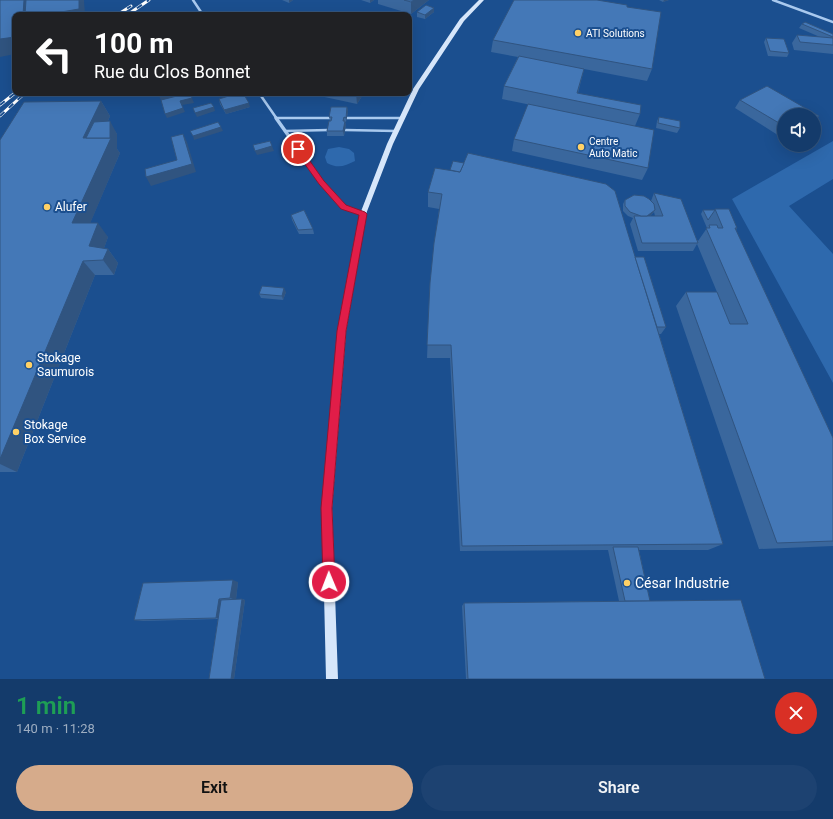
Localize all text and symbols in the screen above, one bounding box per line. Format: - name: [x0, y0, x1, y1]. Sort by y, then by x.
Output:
- text: 100 m: [94, 27, 173, 60]
- icon: left: [28, 28, 80, 80]
- marker: ATI Solutions: [573, 28, 583, 38]
- place label: ATI Solutions: [586, 28, 645, 39]
- text: Rue du Clos Bonnet: [94, 61, 250, 82]
- map controls: [777, 108, 821, 152]
- button: sound: [777, 108, 821, 152]
- pin: [281, 132, 315, 166]
- place label: Centre Auto Matic: [589, 136, 637, 159]
- icon: arrive: [287, 138, 309, 160]
- marker: Centre Auto Matic: [576, 142, 586, 152]
- place label: Alufer: [55, 200, 87, 214]
- marker: Alufer: [42, 202, 52, 212]
- place label: Stokage Saumurois: [37, 351, 94, 379]
- marker: Stokage Saumurois: [24, 360, 34, 370]
- place label: Stokage Box Service: [24, 418, 86, 446]
- marker: Stokage Box Service: [11, 427, 21, 437]
- position arrow: [308, 561, 350, 603]
- place label: César Industrie: [635, 575, 729, 591]
- marker: César Industrie: [622, 578, 632, 588]
- text: 1 min: [16, 692, 76, 720]
- button: close: [775, 692, 817, 734]
- text: 140 m · 11:28: [16, 721, 95, 736]
- button: Exit: [16, 765, 413, 811]
- button: Share: [421, 765, 817, 811]

